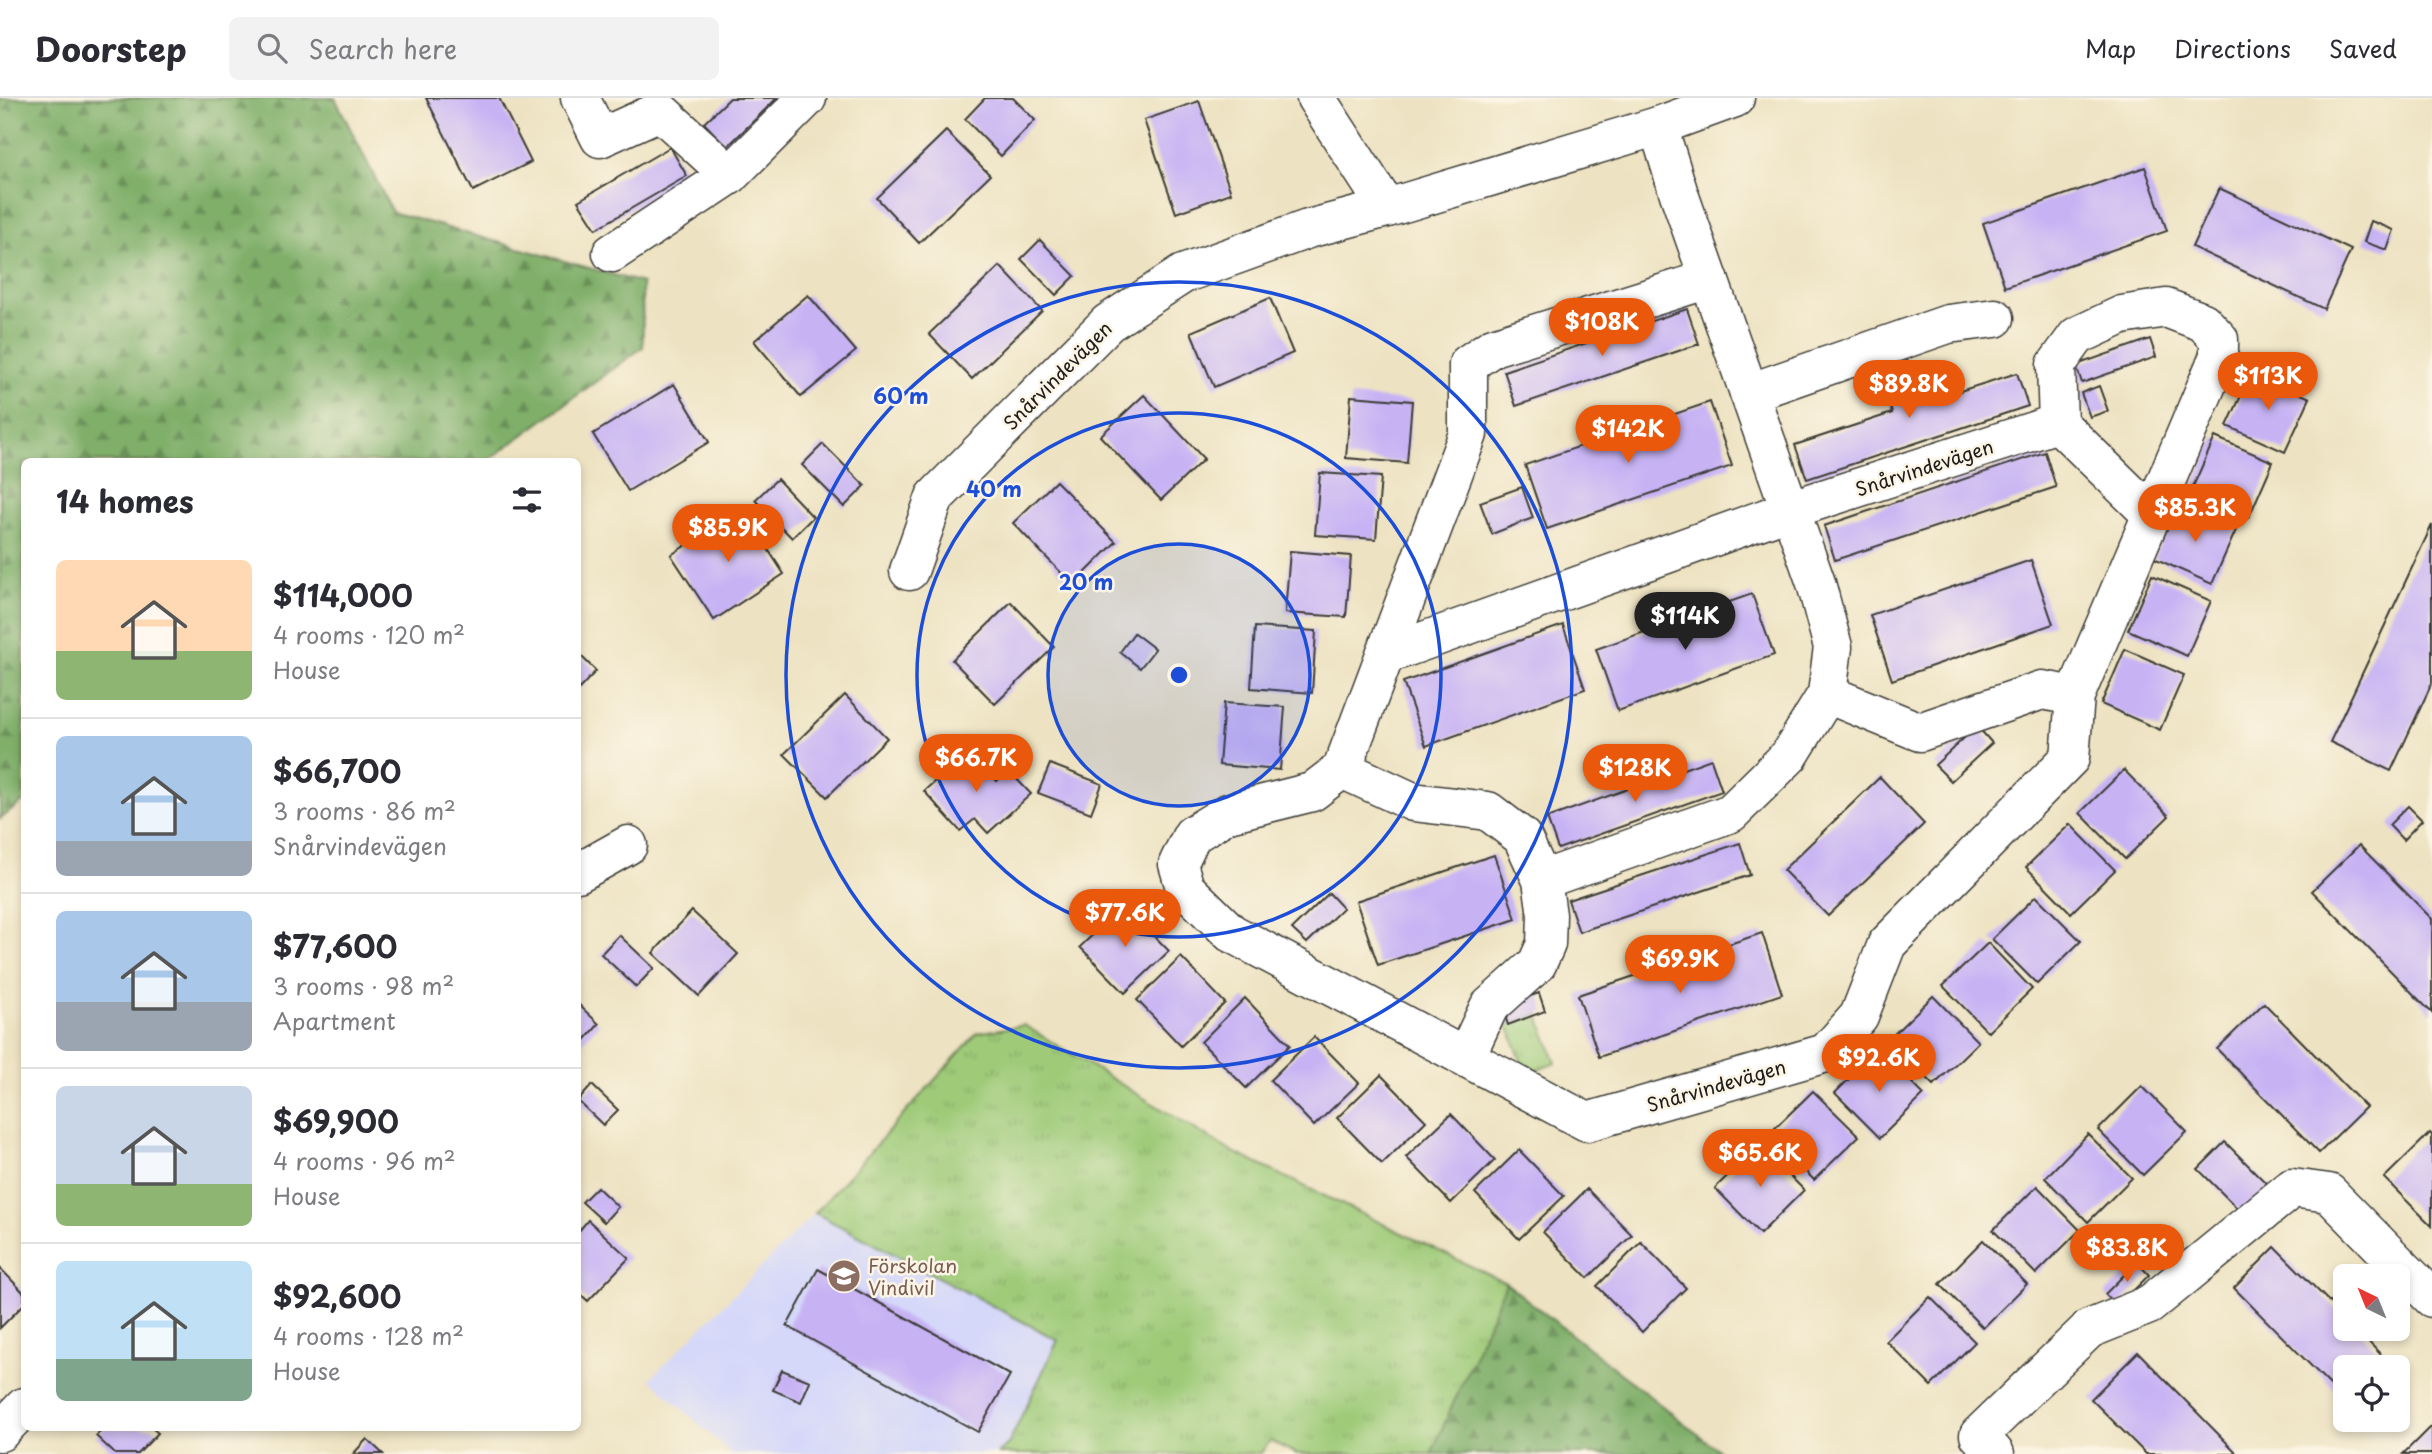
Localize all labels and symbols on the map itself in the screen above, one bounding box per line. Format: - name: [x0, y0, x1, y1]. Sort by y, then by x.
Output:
- pin: $108K: [1553, 299, 1651, 358]
- street label: Snårvindevägen: [996, 314, 1118, 436]
- pin: $113K: [2219, 352, 2317, 412]
- pin: $89.8K: [1852, 360, 1966, 420]
- text: 60 m: [873, 379, 929, 411]
- pin: $142K: [1579, 406, 1677, 465]
- street label: Snårvindevägen: [1851, 431, 1997, 503]
- text: 40 m: [966, 472, 1022, 504]
- pin: $85.3K: [2138, 484, 2252, 544]
- pin: $85.9K: [671, 504, 785, 564]
- text: 20 m: [1059, 565, 1113, 597]
- pin: $114K: [1636, 592, 1734, 652]
- centre of rings: [1167, 663, 1191, 687]
- pin: $66.7K: [919, 734, 1033, 794]
- pin: $128K: [1586, 744, 1684, 804]
- pin: $77.6K: [1068, 890, 1182, 949]
- pin: $69.9K: [1623, 936, 1737, 995]
- pin: $92.6K: [1822, 1034, 1936, 1094]
- street label: Snårvindevägen: [1643, 1052, 1789, 1118]
- pin: $65.6K: [1703, 1130, 1817, 1189]
- pin: $83.8K: [2070, 1224, 2184, 1284]
- place label: Förskolan Vindivil: [868, 1251, 957, 1301]
- school or university icon: Förskolan Vindivil: [825, 1257, 863, 1295]
- north arrow: [2333, 1264, 2410, 1340]

